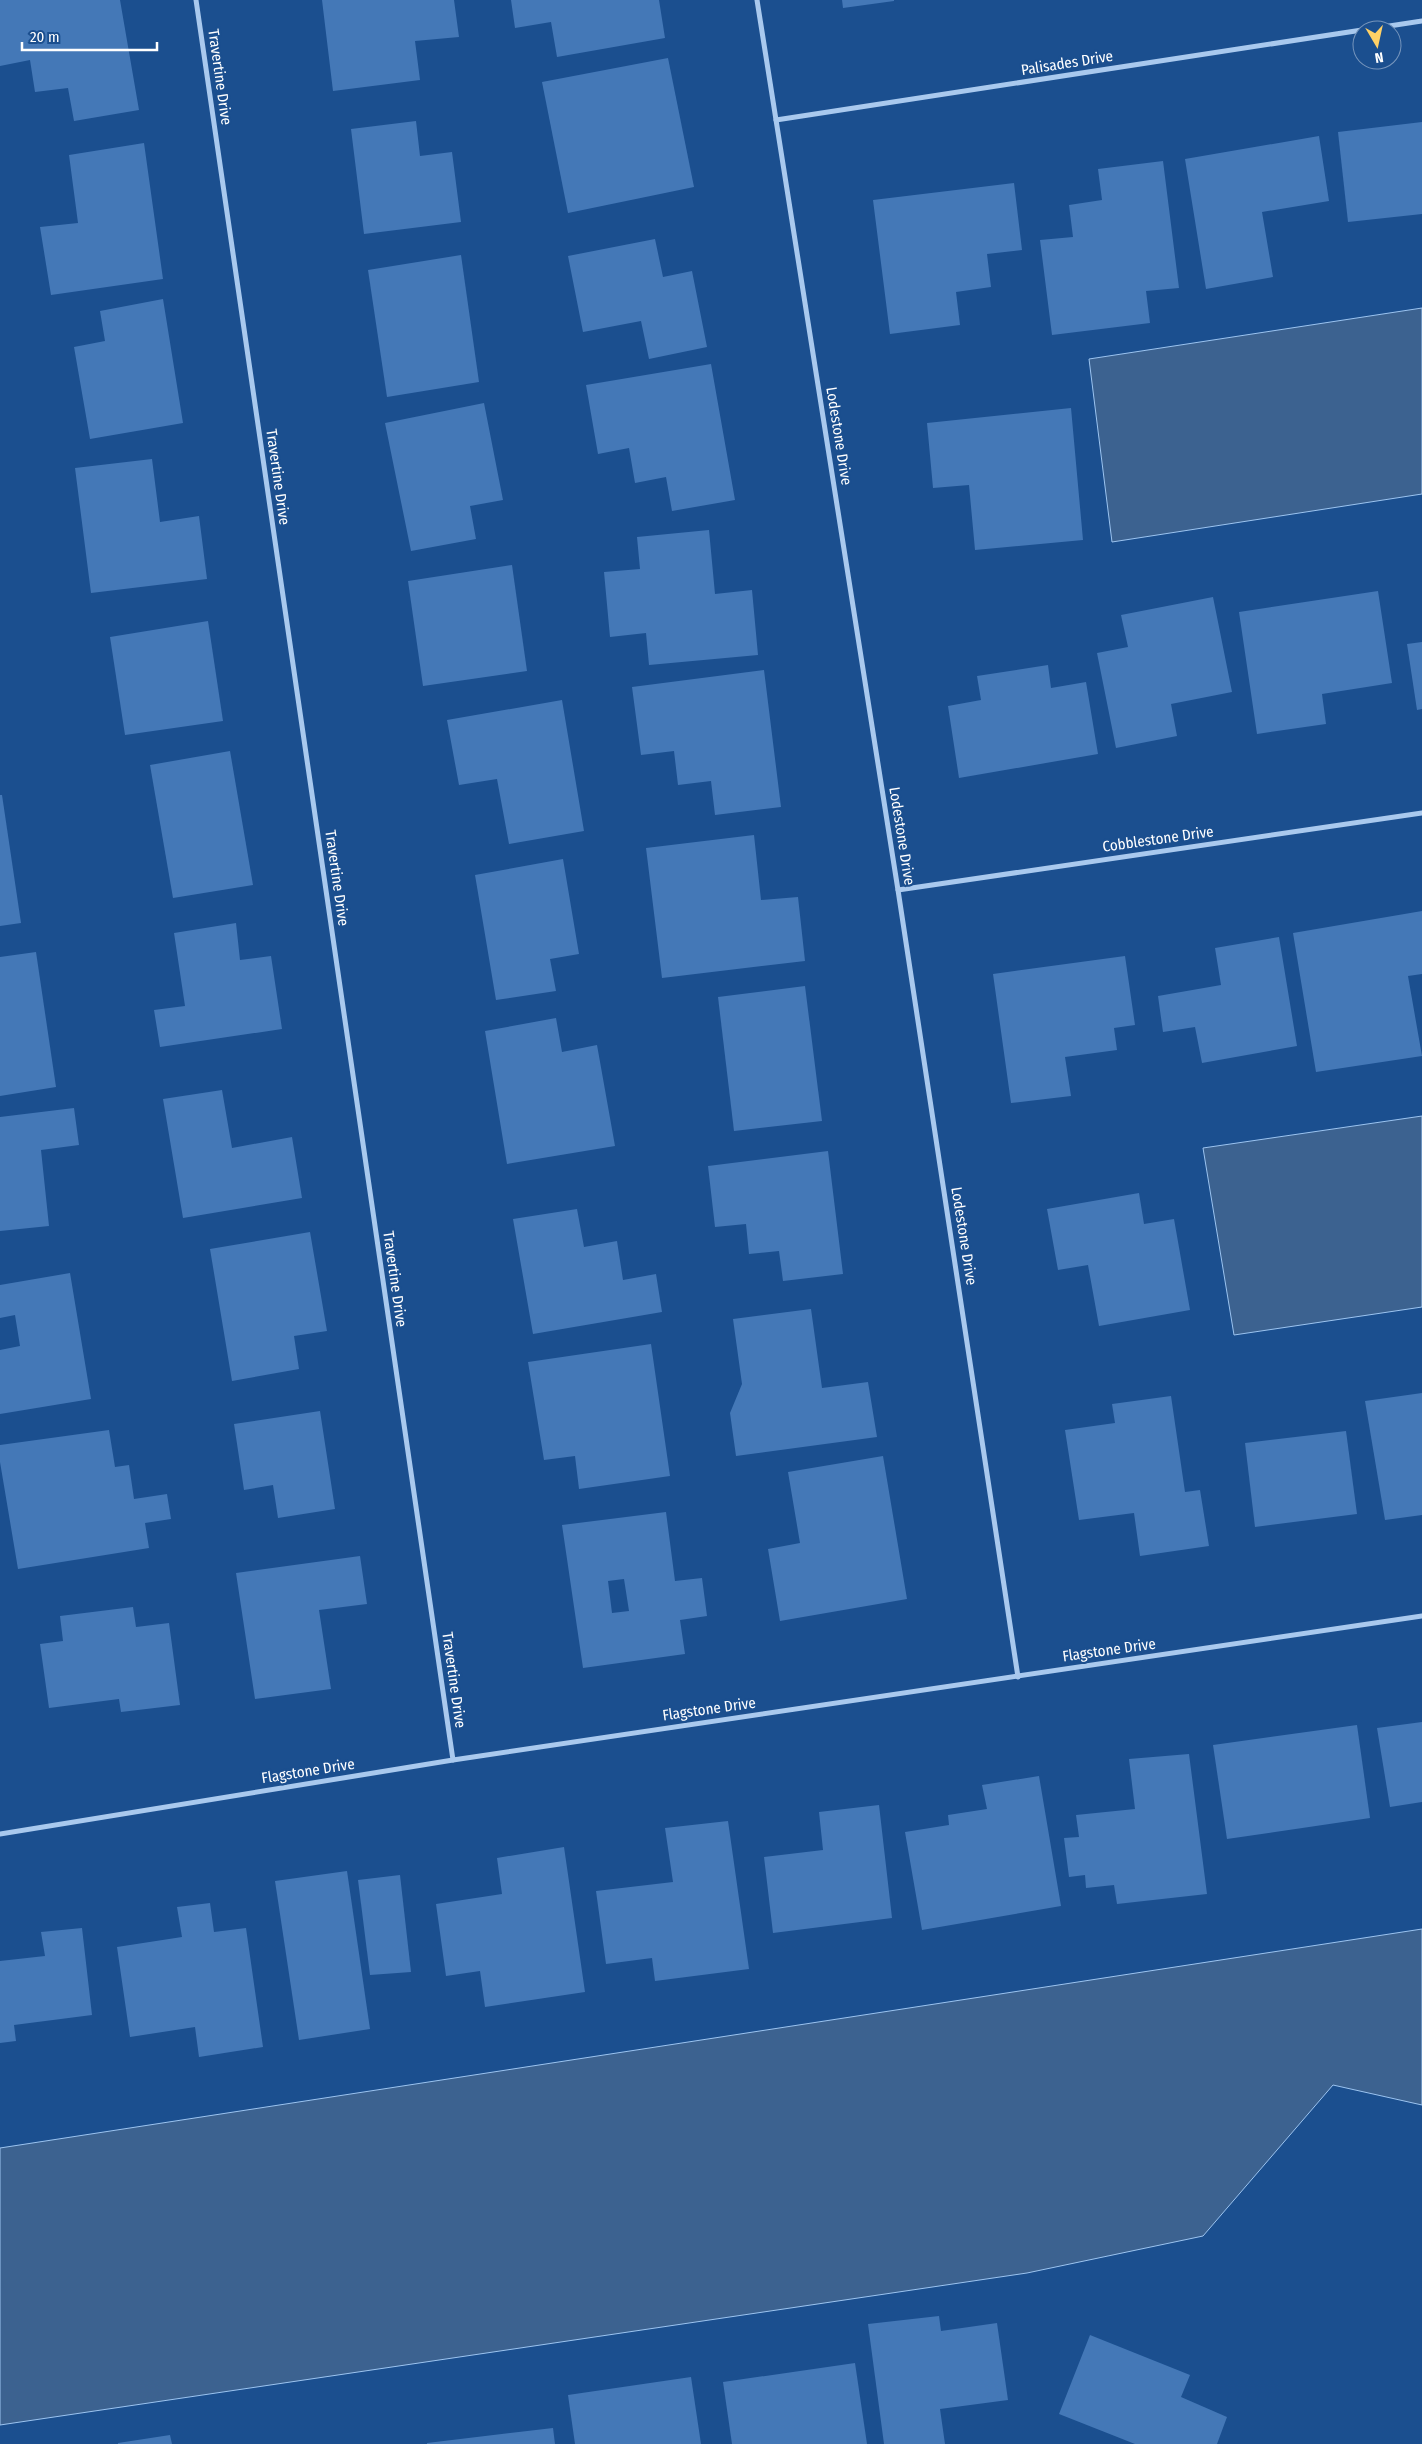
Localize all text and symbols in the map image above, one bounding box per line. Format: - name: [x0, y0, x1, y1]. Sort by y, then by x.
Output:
- scale bar: [22, 20, 158, 52]
- north arrow: [1352, 20, 1402, 70]
- text: 20 m: [30, 28, 60, 46]
- street label: Travertine Drive: [204, 28, 236, 126]
- street label: Palisades Drive: [1020, 47, 1114, 79]
- text: N: [1373, 48, 1384, 66]
- street label: Lodestone Drive: [822, 386, 856, 486]
- street label: Travertine Drive: [262, 428, 294, 526]
- street label: Lodestone Drive: [885, 786, 919, 886]
- street label: Cobblestone Drive: [1101, 822, 1215, 856]
- street label: Travertine Drive: [321, 829, 353, 927]
- street label: Lodestone Drive: [947, 1186, 981, 1286]
- street label: Travertine Drive: [379, 1230, 411, 1328]
- street label: Travertine Drive: [438, 1631, 470, 1729]
- street label: Flagstone Drive: [1061, 1635, 1157, 1665]
- street label: Flagstone Drive: [661, 1694, 757, 1724]
- street label: Flagstone Drive: [260, 1755, 356, 1787]

